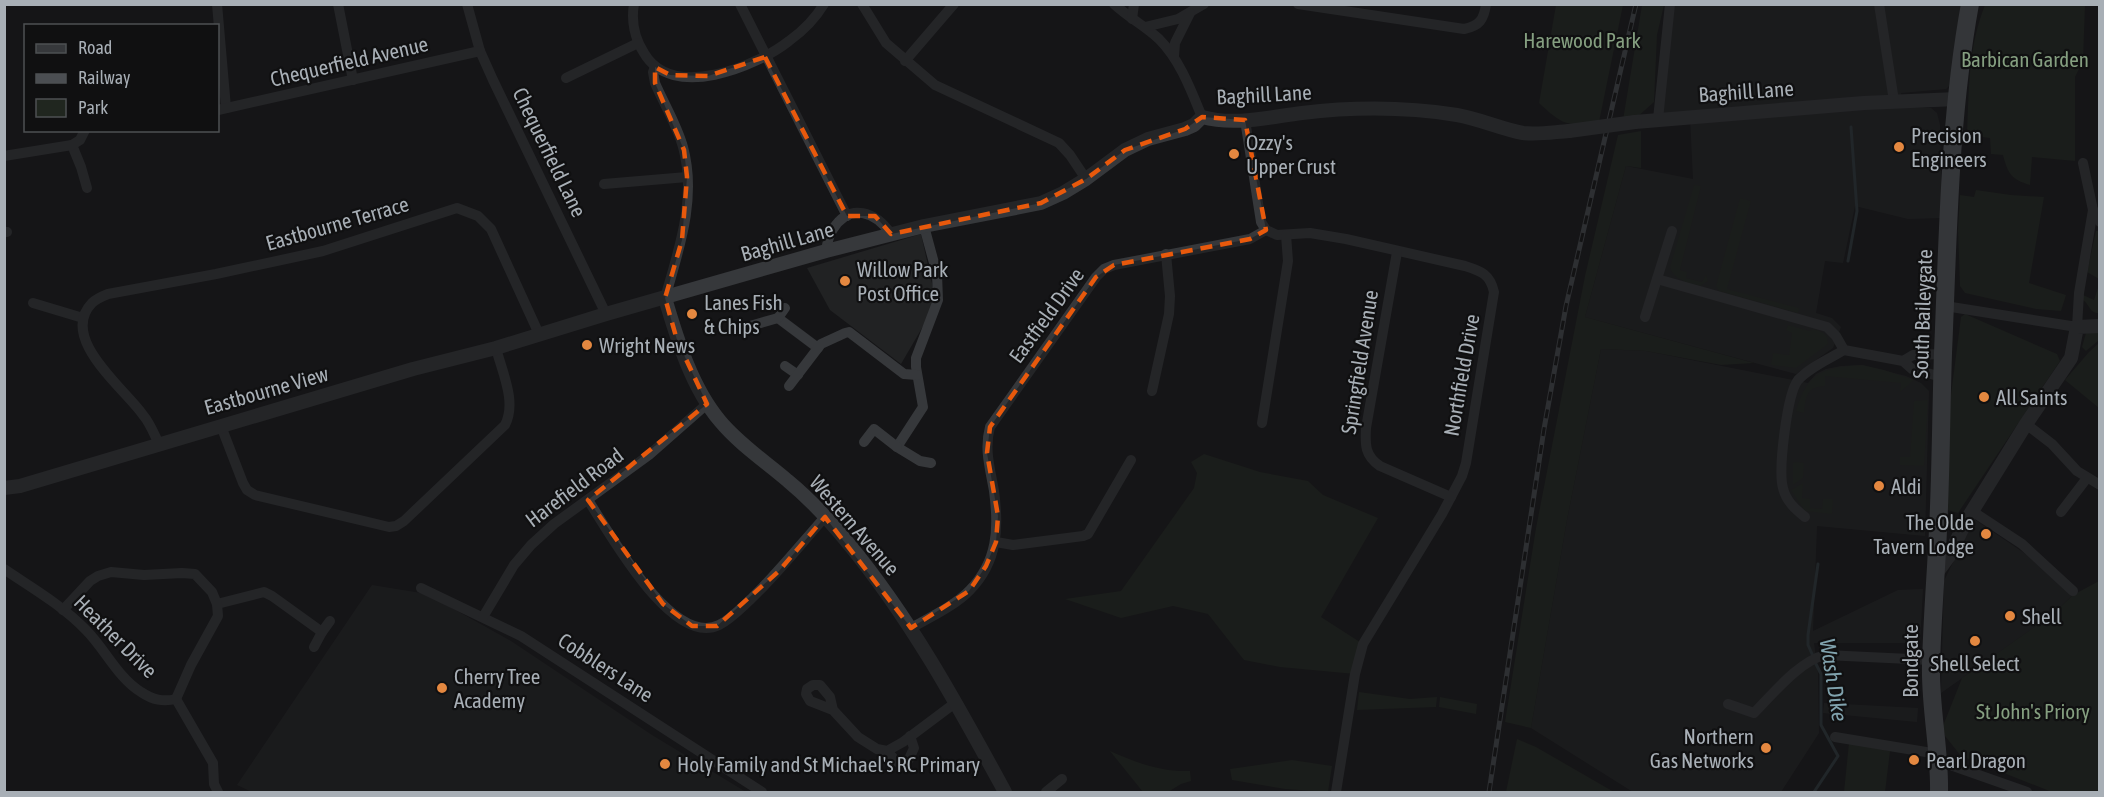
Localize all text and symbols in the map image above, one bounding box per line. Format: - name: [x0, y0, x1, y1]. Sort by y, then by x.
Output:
- legend: [24, 24, 219, 132]
- park label: Harewood Park: [1523, 28, 1641, 52]
- street label: Chequerfield Avenue: [268, 31, 430, 91]
- text: Road: [78, 37, 112, 58]
- park label: Barbican Garden: [1961, 47, 2089, 71]
- text: Railway: [78, 67, 130, 88]
- street label: Baghill Lane: [1698, 76, 1794, 106]
- street label: Baghill Lane: [1216, 80, 1312, 108]
- street label: Chequerfield Lane: [508, 84, 592, 220]
- text: Park: [78, 97, 108, 118]
- place label: Precision Engineers: [1911, 123, 1987, 171]
- place label: Ozzy's Upper Crust: [1246, 130, 1336, 178]
- marker: Precision Engineers: [1892, 140, 1906, 154]
- marker: Ozzy's Upper Crust: [1227, 147, 1241, 161]
- street label: Eastbourne Terrace: [263, 191, 411, 255]
- street label: Baghill Lane: [738, 216, 836, 266]
- street label: South Baileygate: [1908, 249, 1936, 379]
- place label: Willow Park Post Office: [857, 257, 948, 305]
- street label: Eastfield Drive: [1004, 263, 1088, 367]
- marker: Willow Park Post Office: [838, 274, 852, 288]
- street label: Springfield Avenue: [1336, 288, 1382, 436]
- place label: Lanes Fish & Chips: [704, 290, 783, 338]
- marker: Lanes Fish & Chips: [685, 307, 699, 321]
- street label: Northfield Drive: [1438, 312, 1484, 438]
- place label: Wright News: [599, 333, 695, 357]
- marker: Wright News: [580, 338, 594, 352]
- street label: Eastbourne View: [201, 361, 331, 419]
- place label: All Saints: [1996, 385, 2067, 409]
- marker: All Saints: [1977, 390, 1991, 404]
- street label: Harefield Road: [520, 442, 628, 532]
- street label: Western Avenue: [805, 470, 905, 580]
- place label: Aldi: [1891, 474, 1921, 498]
- marker: Aldi: [1872, 479, 1886, 493]
- place label: The Olde Tavern Lodge: [1873, 510, 1974, 558]
- marker: The Olde Tavern Lodge: [1979, 527, 1993, 541]
- street label: Heather Drive: [70, 590, 162, 682]
- place label: Shell: [2022, 604, 2062, 628]
- marker: Shell: [2003, 609, 2017, 623]
- street label: Bondgate: [1898, 624, 1922, 698]
- street label: Cobblers Lane: [554, 627, 658, 707]
- marker: Shell Select: [1968, 634, 1982, 648]
- water label: Wash Dike: [1815, 637, 1853, 723]
- place label: Shell Select: [1930, 651, 2020, 675]
- place label: Cherry Tree Academy: [454, 664, 540, 712]
- marker: Cherry Tree Academy: [435, 681, 449, 695]
- park label: St John's Priory: [1976, 699, 2090, 723]
- place label: Northern Gas Networks: [1650, 724, 1754, 772]
- marker: Northern Gas Networks: [1759, 741, 1773, 755]
- place label: Pearl Dragon: [1926, 748, 2026, 772]
- place label: Holy Family and St Michael's RC Primary: [677, 752, 981, 776]
- marker: Pearl Dragon: [1907, 753, 1921, 767]
- marker: Holy Family and St Michael's RC Primary: [658, 757, 672, 771]

